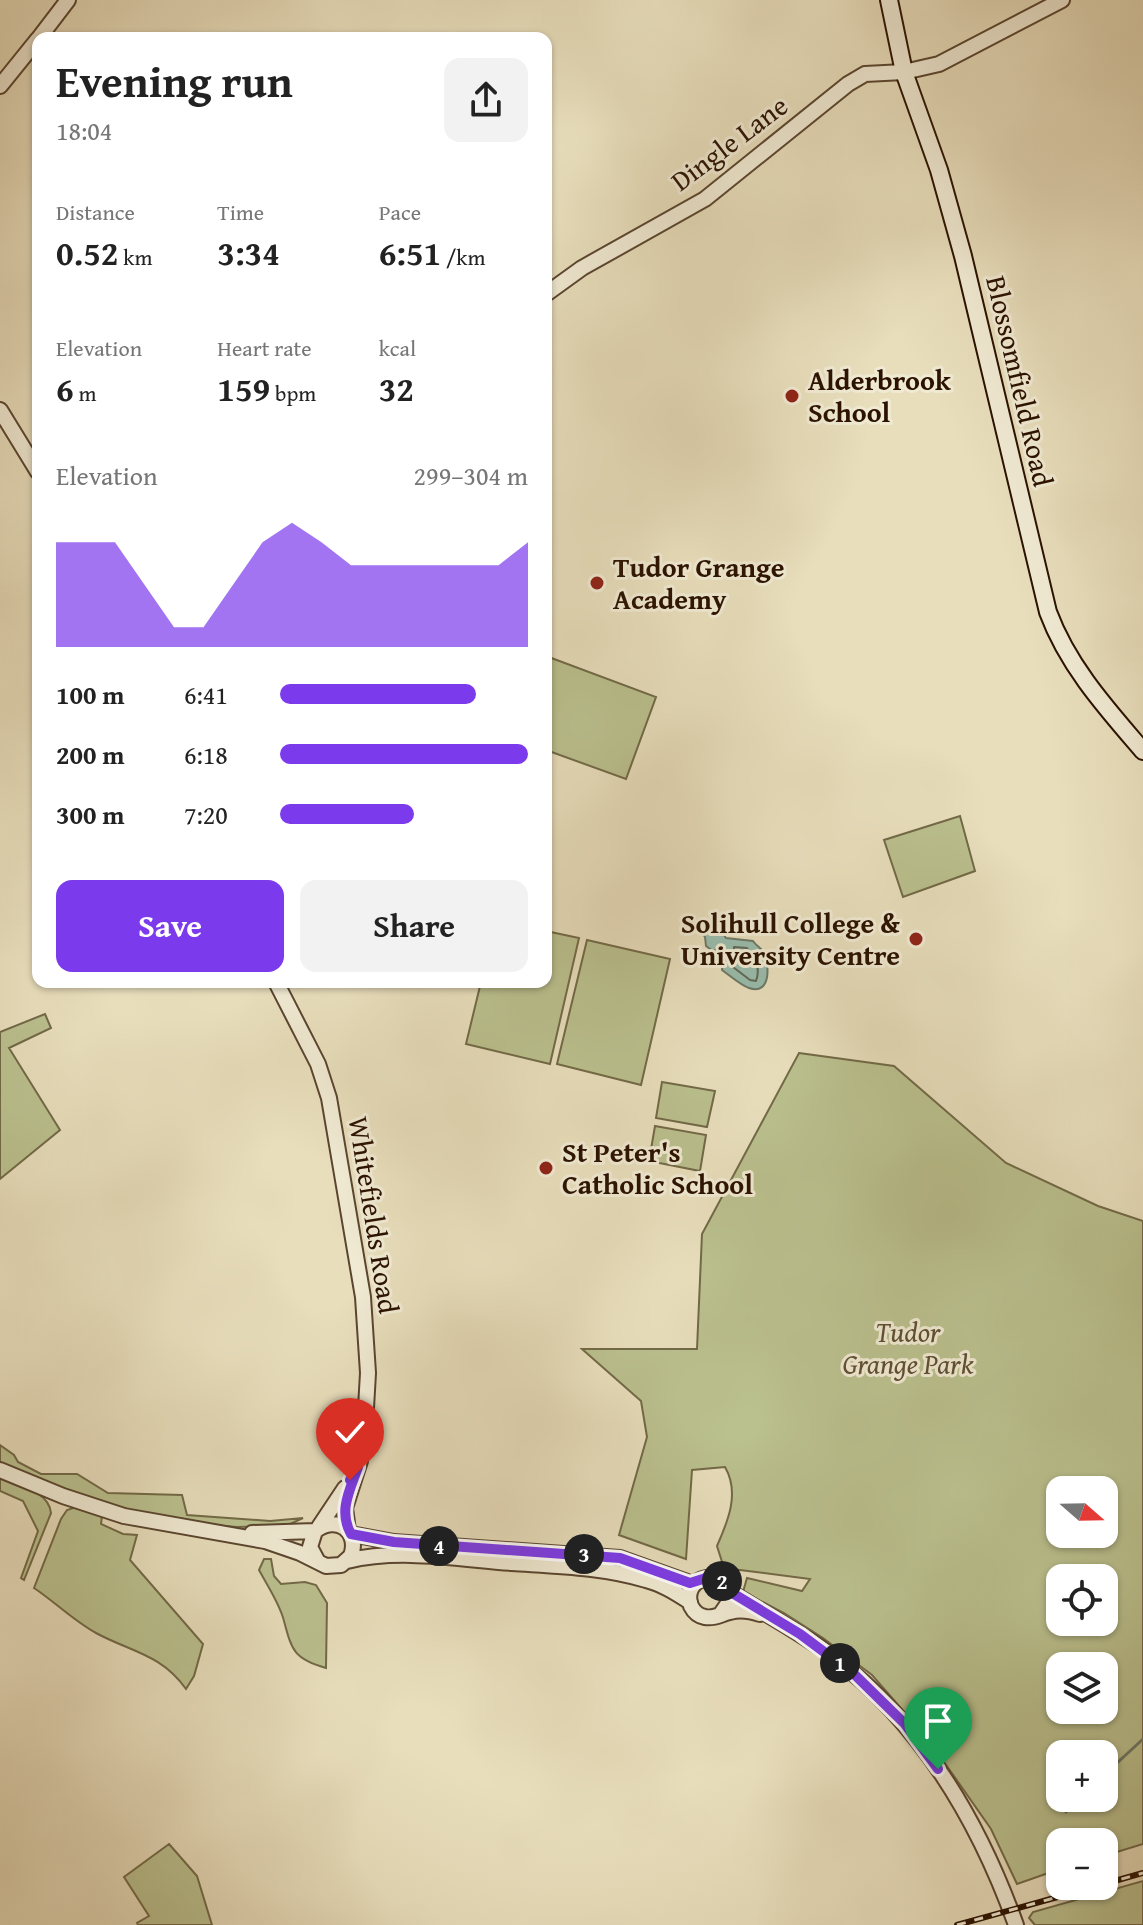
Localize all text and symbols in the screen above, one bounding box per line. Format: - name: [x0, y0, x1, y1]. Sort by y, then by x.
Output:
- text: Evening run: [56, 49, 293, 113]
- button: share: [444, 58, 528, 142]
- street label: Dingle Lane: [661, 85, 796, 200]
- text: 18:04: [56, 111, 112, 150]
- text: Distance: [56, 196, 135, 228]
- text: Time: [217, 196, 264, 228]
- text: Pace: [379, 196, 421, 228]
- text: 0.52: [56, 228, 118, 277]
- text: 3:34: [217, 228, 280, 277]
- text: 6:51: [379, 228, 441, 277]
- text: km: [118, 241, 152, 273]
- text: /km: [441, 241, 486, 273]
- street label: Blossomfield Road: [976, 272, 1065, 490]
- text: Elevation: [56, 332, 142, 364]
- text: Heart rate: [217, 332, 312, 364]
- text: kcal: [379, 332, 416, 364]
- place label: Alderbrook School: [808, 359, 952, 432]
- text: 6: [56, 364, 74, 413]
- text: 159: [217, 364, 270, 413]
- text: 32: [379, 364, 414, 413]
- text: m: [74, 377, 96, 409]
- text: bpm: [270, 377, 316, 409]
- marker: Alderbrook School: [783, 387, 801, 405]
- text: Elevation: [56, 456, 158, 495]
- text: 299–304 m: [414, 456, 528, 495]
- place label: Tudor Grange Academy: [613, 546, 785, 619]
- marker: Tudor Grange Academy: [588, 574, 606, 592]
- text: 100 m: [56, 675, 124, 714]
- text: 6:41: [184, 675, 228, 714]
- text: 200 m: [56, 735, 124, 774]
- text: 6:18: [184, 735, 228, 774]
- text: 300 m: [56, 795, 124, 834]
- text: 7:20: [184, 795, 228, 834]
- button: Save: [56, 880, 284, 972]
- button: Share: [300, 880, 528, 972]
- place label: Solihull College & University Centre: [681, 902, 900, 975]
- marker: Solihull College & University Centre: [907, 930, 925, 948]
- street label: Whitefields Road: [339, 1113, 410, 1316]
- place label: St Peter's Catholic School: [562, 1131, 753, 1204]
- marker: St Peter's Catholic School: [537, 1159, 555, 1177]
- park label: Tudor Grange Park: [843, 1311, 974, 1384]
- pin: [316, 1398, 384, 1480]
- icon: check: [328, 1410, 372, 1454]
- north arrow: [1046, 1476, 1118, 1548]
- map controls: [1046, 1476, 1118, 1900]
- pin: 4: [419, 1526, 459, 1566]
- text: 4: [433, 1530, 445, 1562]
- pin: 3: [564, 1534, 604, 1574]
- text: 3: [578, 1538, 590, 1570]
- pin: 2: [702, 1561, 742, 1601]
- button: locate: [1046, 1564, 1118, 1636]
- text: 2: [716, 1565, 728, 1597]
- pin: 1: [820, 1643, 860, 1683]
- text: 1: [834, 1647, 846, 1679]
- button: layers: [1046, 1652, 1118, 1724]
- pin: [904, 1687, 972, 1769]
- icon: arrive: [916, 1699, 960, 1743]
- button: +: [1046, 1740, 1118, 1812]
- button: −: [1046, 1828, 1118, 1900]

